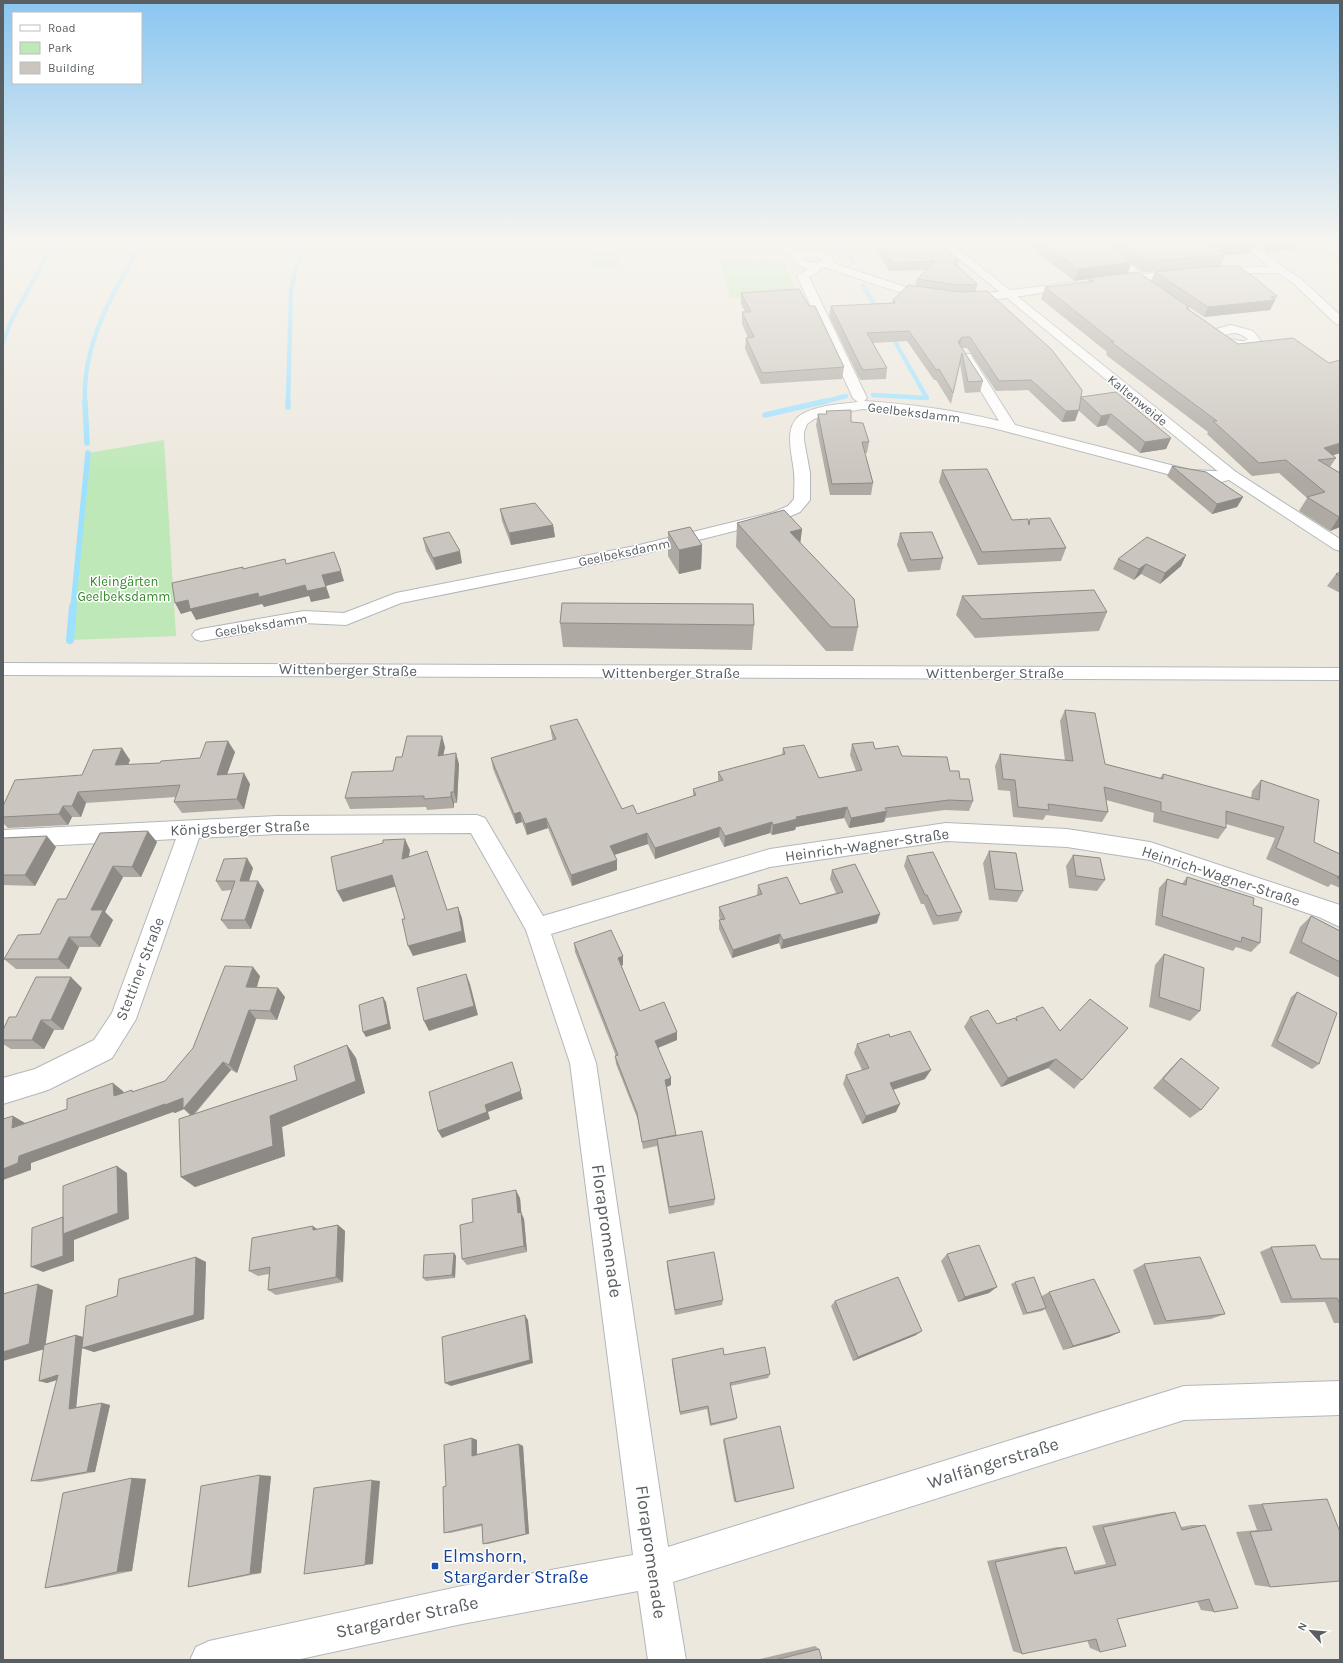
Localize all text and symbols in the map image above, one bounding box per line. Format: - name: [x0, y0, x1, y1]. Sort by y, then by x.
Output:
- legend: [12, 12, 142, 84]
- text: Road: [48, 21, 76, 35]
- text: Park: [48, 41, 73, 55]
- text: Building: [48, 61, 95, 75]
- street label: Kaltenweide: [1105, 372, 1171, 429]
- street label: Geelbeksdamm: [867, 399, 961, 426]
- street label: Geelbeksdamm: [577, 535, 671, 570]
- park label: Kleingärten Geelbeksdamm: [77, 574, 171, 604]
- street label: Geelbeksdamm: [214, 611, 308, 640]
- street label: Wittenberger Straße: [279, 660, 417, 680]
- street label: Wittenberger Straße: [602, 664, 740, 682]
- street label: Wittenberger Straße: [926, 664, 1064, 682]
- street label: Königsberger Straße: [170, 817, 310, 839]
- street label: Heinrich-Wagner-Straße: [784, 825, 950, 865]
- street label: Heinrich-Wagner-Straße: [1140, 842, 1302, 910]
- street label: Stettiner Straße: [112, 915, 168, 1023]
- street label: Florapromenade: [587, 1163, 627, 1299]
- street label: Walfängerstraße: [925, 1433, 1061, 1493]
- street label: Florapromenade: [631, 1484, 671, 1620]
- place label: Elmshorn, Stargarder Straße: [443, 1545, 588, 1588]
- marker: Elmshorn, Stargarder Straße: [430, 1561, 440, 1571]
- street label: Stargarder Straße: [334, 1591, 480, 1643]
- north arrow: [1291, 1611, 1331, 1651]
- text: N: [1295, 1620, 1310, 1633]

